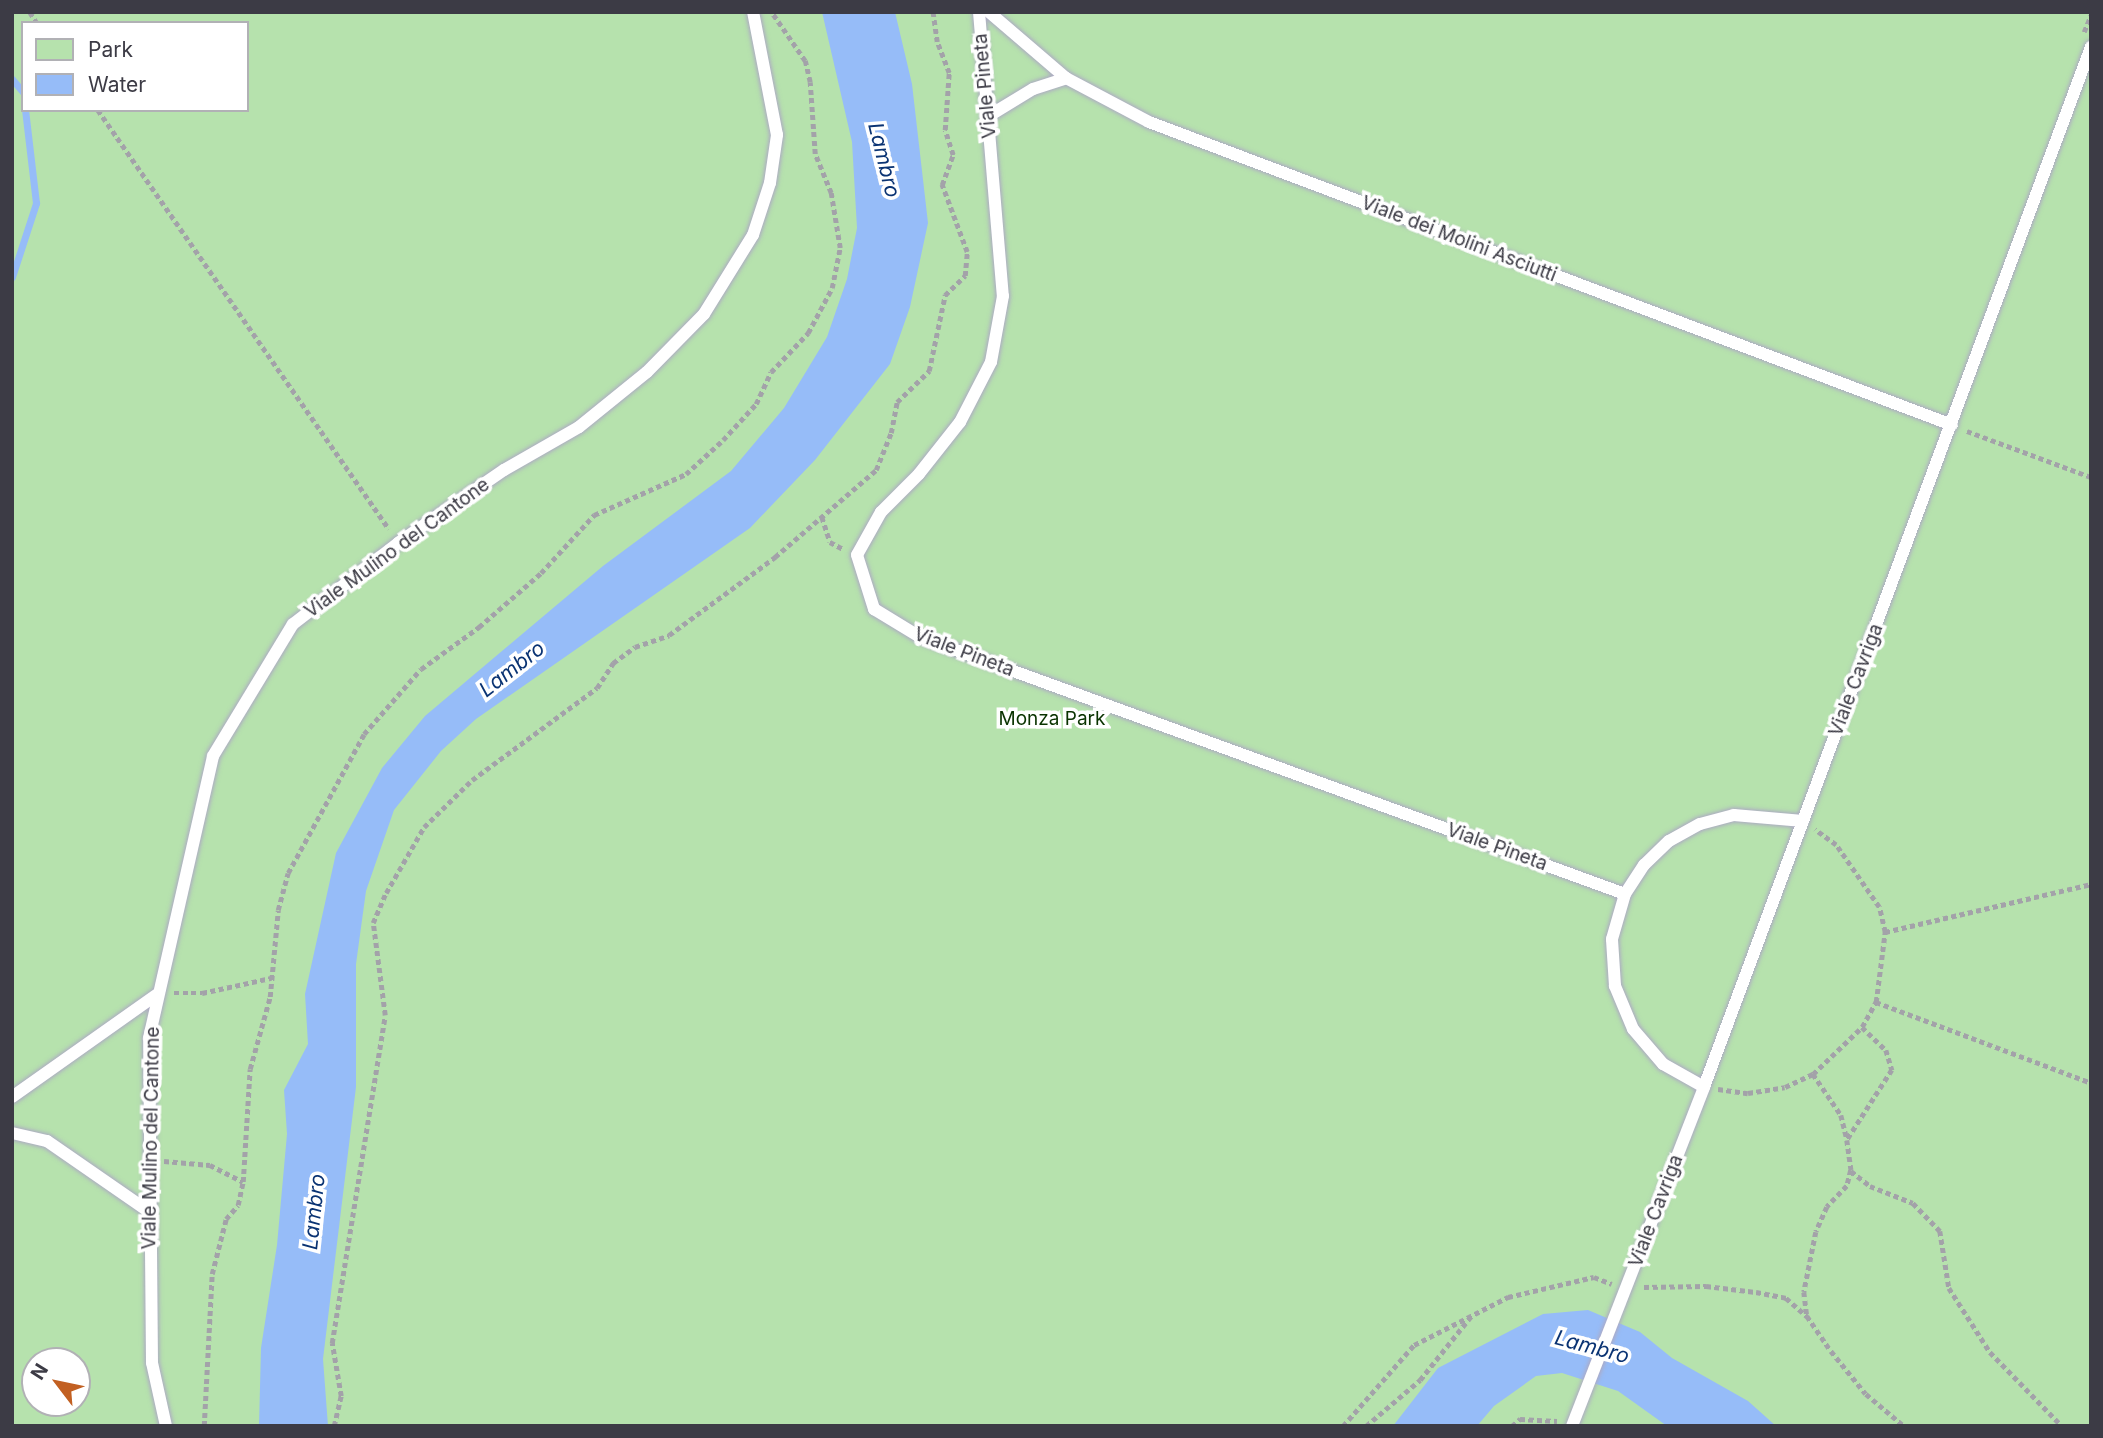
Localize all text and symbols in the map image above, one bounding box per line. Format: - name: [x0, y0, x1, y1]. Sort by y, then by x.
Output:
- legend: [21, 21, 248, 112]
- street label: Viale Pineta: [969, 32, 1001, 140]
- text: Park: [88, 37, 133, 62]
- text: Water: [88, 72, 146, 97]
- water label: Lambro: [863, 120, 905, 200]
- street label: Viale dei Molini Asciutti: [1358, 191, 1560, 287]
- street label: Viale Mulino del Cantone: [300, 473, 494, 623]
- street label: Viale Cavriga: [1824, 620, 1888, 740]
- street label: Viale Pineta: [911, 622, 1017, 682]
- water label: Lambro: [474, 636, 550, 702]
- park label: Monza Park: [999, 708, 1105, 730]
- street label: Viale Pineta: [1444, 818, 1550, 876]
- street label: Viale Mulino del Cantone: [138, 1026, 164, 1250]
- street label: Viale Cavriga: [1624, 1151, 1688, 1271]
- water label: Lambro: [297, 1173, 331, 1251]
- water label: Lambro: [1552, 1325, 1632, 1369]
- north arrow: [21, 1347, 91, 1417]
- text: N: [26, 1359, 53, 1384]

